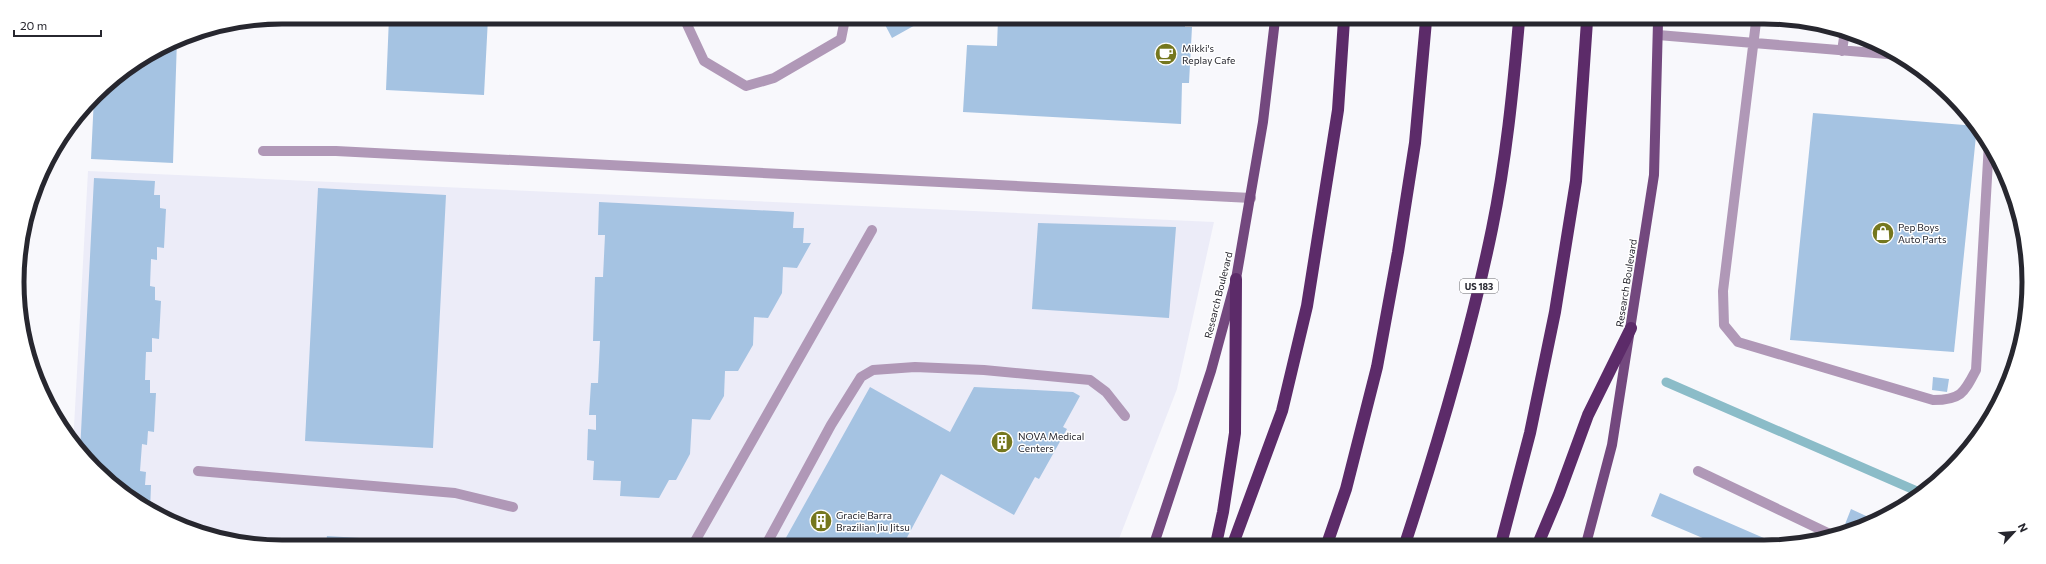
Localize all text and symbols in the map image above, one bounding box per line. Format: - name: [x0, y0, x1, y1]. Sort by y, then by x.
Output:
- scale bar: [14, 12, 101, 38]
- text: 20 m: [20, 18, 47, 32]
- cafe icon: Mikki's Replay Cafe: [1153, 41, 1179, 67]
- place label: Mikki's Replay Cafe: [1182, 42, 1235, 66]
- shop icon: Pep Boys Auto Parts: [1870, 220, 1896, 246]
- place label: Pep Boys Auto Parts: [1898, 221, 1947, 245]
- street label: Research Boulevard: [1613, 238, 1639, 328]
- street label: Research Boulevard: [1201, 250, 1235, 339]
- road number: US 183: [1460, 279, 1498, 293]
- building icon: NOVA Medical Centers: [989, 429, 1015, 455]
- place label: NOVA Medical Centers: [1018, 430, 1084, 454]
- building icon: Gracie Barra Brazilian Jiu Jitsu: [808, 508, 834, 534]
- place label: Gracie Barra Brazilian Jiu Jitsu: [836, 509, 910, 533]
- north arrow: [1994, 512, 2034, 552]
- text: N: [2016, 521, 2031, 534]

